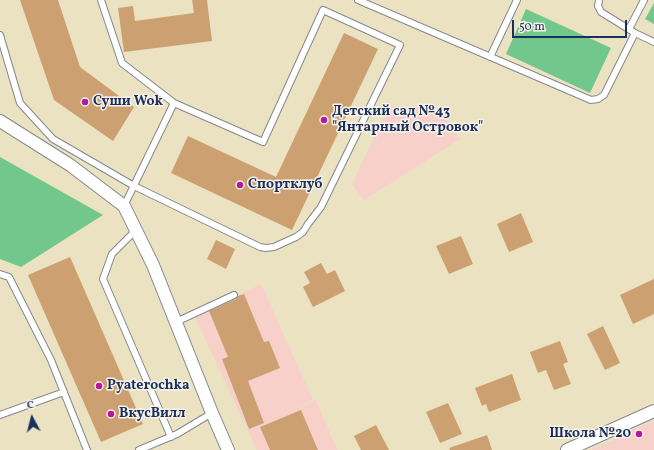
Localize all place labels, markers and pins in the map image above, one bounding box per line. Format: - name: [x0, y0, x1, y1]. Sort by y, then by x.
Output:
- place label: Суши Wok: [93, 94, 163, 110]
- marker: Суши Wok: [80, 97, 90, 107]
- place label: Детский сад №43 "Янтарный Островок": [332, 104, 483, 136]
- marker: Детский сад №43 "Янтарный Островок": [319, 115, 329, 125]
- place label: Спортклуб: [248, 177, 323, 193]
- marker: Спортклуб: [235, 180, 245, 190]
- place label: Pyaterochka: [107, 378, 190, 394]
- marker: Pyaterochka: [94, 381, 104, 391]
- place label: ВкусВилл: [119, 406, 185, 422]
- marker: ВкусВилл: [106, 409, 116, 419]
- place label: Школа №20: [549, 426, 631, 442]
- marker: Школа №20: [634, 429, 644, 439]

